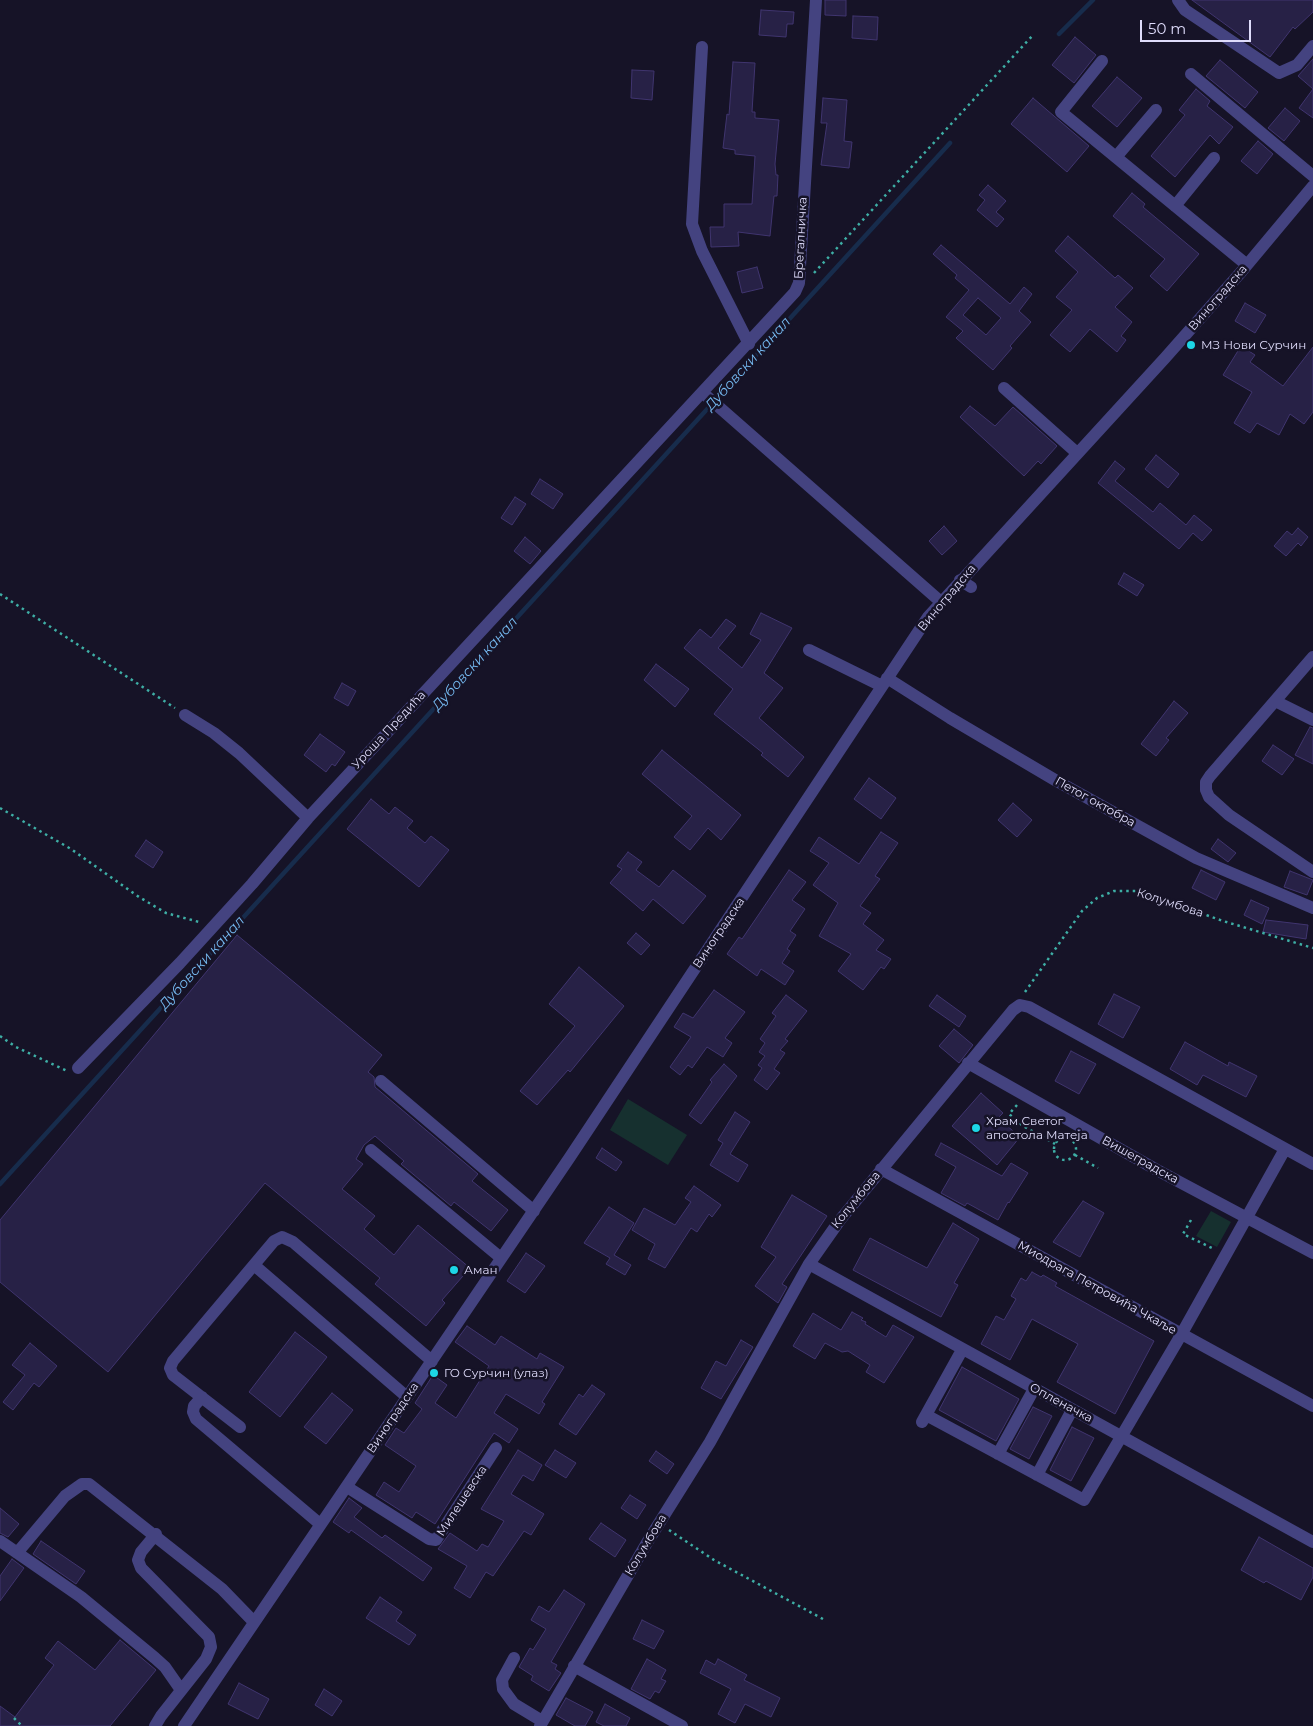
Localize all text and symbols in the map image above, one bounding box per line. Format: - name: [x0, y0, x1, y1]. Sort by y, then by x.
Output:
- scale bar: [1143, 10, 1254, 42]
- text: 50 m: [1148, 19, 1186, 38]
- street label: Брегалничка: [792, 197, 810, 279]
- street label: Виноградска: [1186, 262, 1250, 334]
- water label: Дубовски канал: [702, 314, 794, 414]
- place label: МЗ Нови Сурчин: [1201, 338, 1306, 352]
- marker: МЗ Нови Сурчин: [1185, 339, 1197, 351]
- street label: Виноградска: [915, 562, 979, 634]
- water label: Дубовски канал: [429, 614, 521, 714]
- street label: Уроша Предића: [349, 688, 429, 772]
- street label: Петог октобра: [1052, 774, 1138, 830]
- street label: Колумбова: [1135, 885, 1205, 921]
- street label: Виноградска: [690, 895, 748, 971]
- water label: Дубовски канал: [156, 913, 248, 1013]
- place label: Храм Светог апостола Матеја: [986, 1114, 1088, 1142]
- marker: Храм Светог апостола Матеја: [970, 1122, 982, 1134]
- street label: Вишеградска: [1099, 1133, 1181, 1187]
- street label: Колумбова: [829, 1169, 883, 1231]
- street label: Миодрага Петровића Чкаље: [1015, 1238, 1179, 1338]
- place label: Аман: [464, 1263, 498, 1277]
- marker: Аман: [448, 1264, 460, 1276]
- place label: ГО Сурчин (улаз): [444, 1366, 549, 1380]
- marker: ГО Сурчин (улаз): [428, 1367, 440, 1379]
- street label: Виноградска: [364, 1380, 422, 1456]
- street label: Опленачка: [1027, 1380, 1095, 1426]
- street label: Милешевска: [434, 1463, 490, 1539]
- street label: Колумбова: [622, 1512, 670, 1578]

